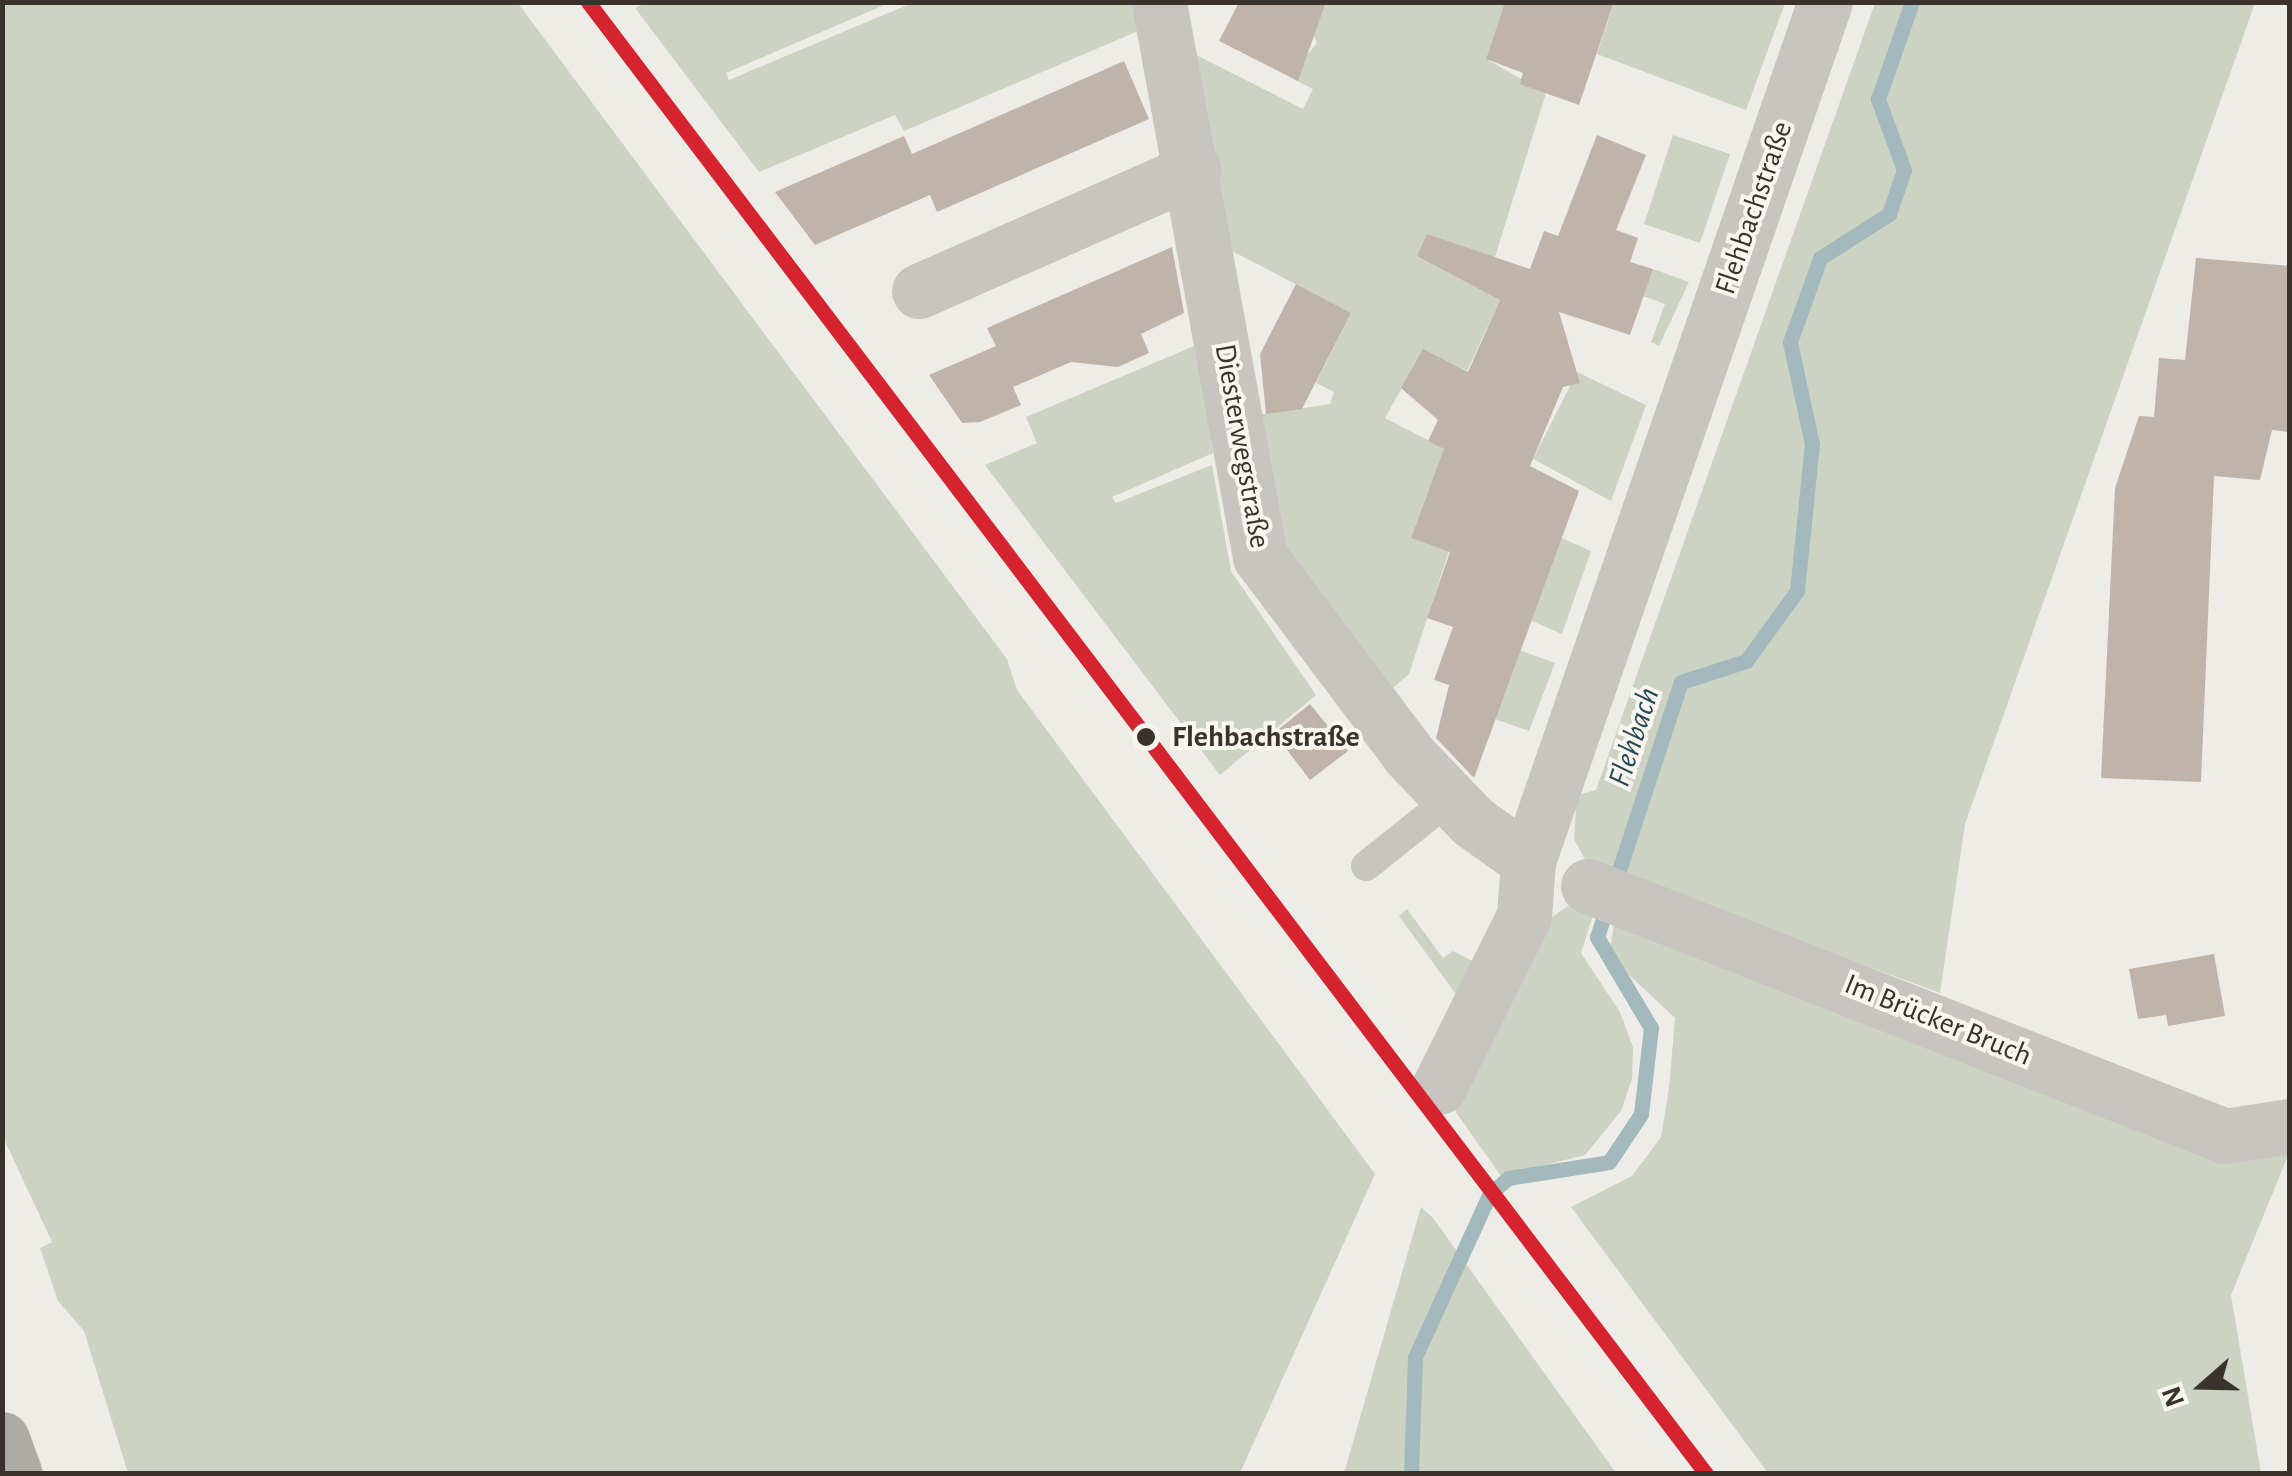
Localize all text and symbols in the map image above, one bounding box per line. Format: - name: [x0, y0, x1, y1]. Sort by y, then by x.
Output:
- street label: Flehbachstraße: [1708, 117, 1800, 299]
- street label: Diesterwegstraße: [1206, 341, 1278, 551]
- water label: Flehbach: [1600, 682, 1668, 792]
- place label: Flehbachstraße: [1172, 719, 1360, 755]
- marker: Flehbachstraße: [1129, 720, 1163, 754]
- street label: Im Brücker Bruch: [1839, 966, 2037, 1074]
- north arrow: [2152, 1336, 2252, 1436]
- text: N: [2157, 1382, 2190, 1410]

